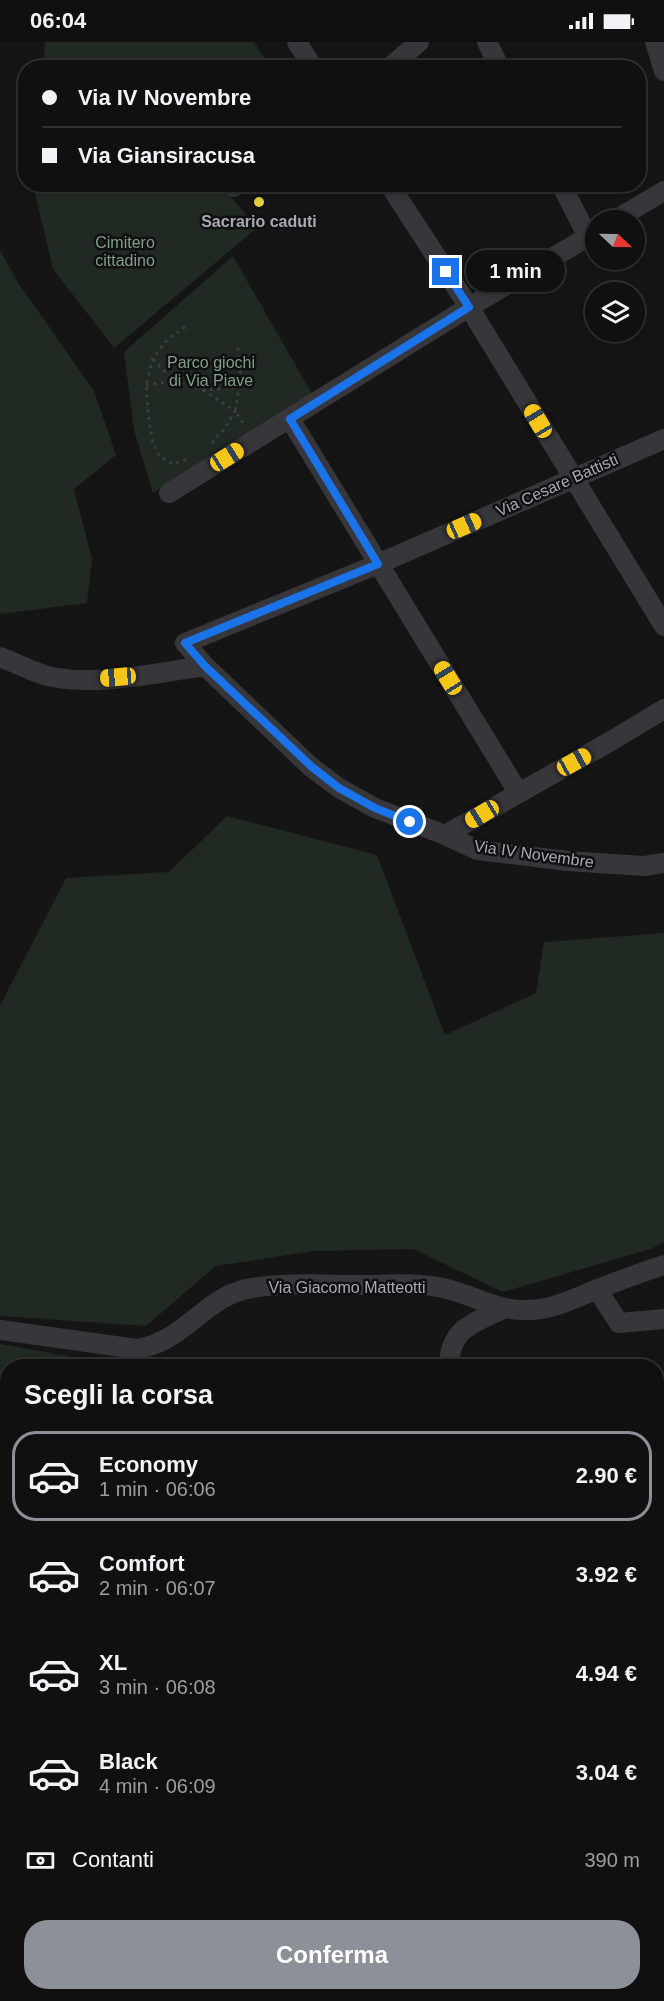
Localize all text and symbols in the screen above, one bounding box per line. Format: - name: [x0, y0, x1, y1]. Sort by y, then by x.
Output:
- text: 06:04: [30, 8, 86, 33]
- text: Via IV Novembre: [78, 85, 251, 110]
- text: Via Giansiracusa: [78, 143, 255, 168]
- marker: Sacrario caduti: [252, 195, 266, 209]
- north arrow: [585, 210, 645, 270]
- map controls: [585, 210, 645, 342]
- place label: Sacrario caduti: [201, 213, 317, 230]
- park label: Cimitero cittadino: [95, 234, 155, 269]
- callout: 1 min: [467, 251, 566, 293]
- route end: [432, 258, 459, 285]
- text: 1 min: [489, 260, 542, 282]
- button: layers: [585, 282, 645, 342]
- park label: Parco giochi di Via Piave: [167, 354, 255, 389]
- car: [521, 401, 555, 441]
- car: [207, 440, 247, 474]
- street label: Via Cesare Battisti: [494, 451, 620, 519]
- car: [444, 510, 484, 542]
- car: [431, 658, 465, 698]
- car: [99, 666, 137, 688]
- car: [554, 745, 594, 779]
- car: [462, 797, 502, 831]
- route start: [396, 808, 423, 835]
- street label: Via IV Novembre: [473, 837, 595, 871]
- street label: Via Giacomo Matteotti: [268, 1279, 426, 1296]
- text: Scegli la corsa: [24, 1380, 213, 1410]
- icon: car: [27, 1449, 81, 1503]
- text: Economy: [99, 1452, 198, 1477]
- text: 2.90 €: [576, 1463, 637, 1488]
- text: 1 min · 06:06: [99, 1478, 216, 1500]
- icon: car: [27, 1548, 81, 1602]
- text: Comfort: [99, 1551, 185, 1576]
- text: 3.92 €: [576, 1562, 637, 1587]
- text: 2 min · 06:07: [99, 1577, 216, 1599]
- icon: car: [27, 1647, 81, 1701]
- text: XL: [99, 1650, 127, 1675]
- text: 4.94 €: [576, 1661, 637, 1686]
- text: 3 min · 06:08: [99, 1676, 216, 1698]
- icon: car: [27, 1746, 81, 1800]
- text: Black: [99, 1749, 158, 1774]
- text: 3.04 €: [576, 1760, 637, 1785]
- text: 4 min · 06:09: [99, 1775, 216, 1797]
- icon: cash: [24, 1844, 57, 1877]
- text: Contanti: [72, 1847, 154, 1872]
- text: 390 m: [584, 1849, 640, 1871]
- button: Conferma: [24, 1920, 640, 1989]

